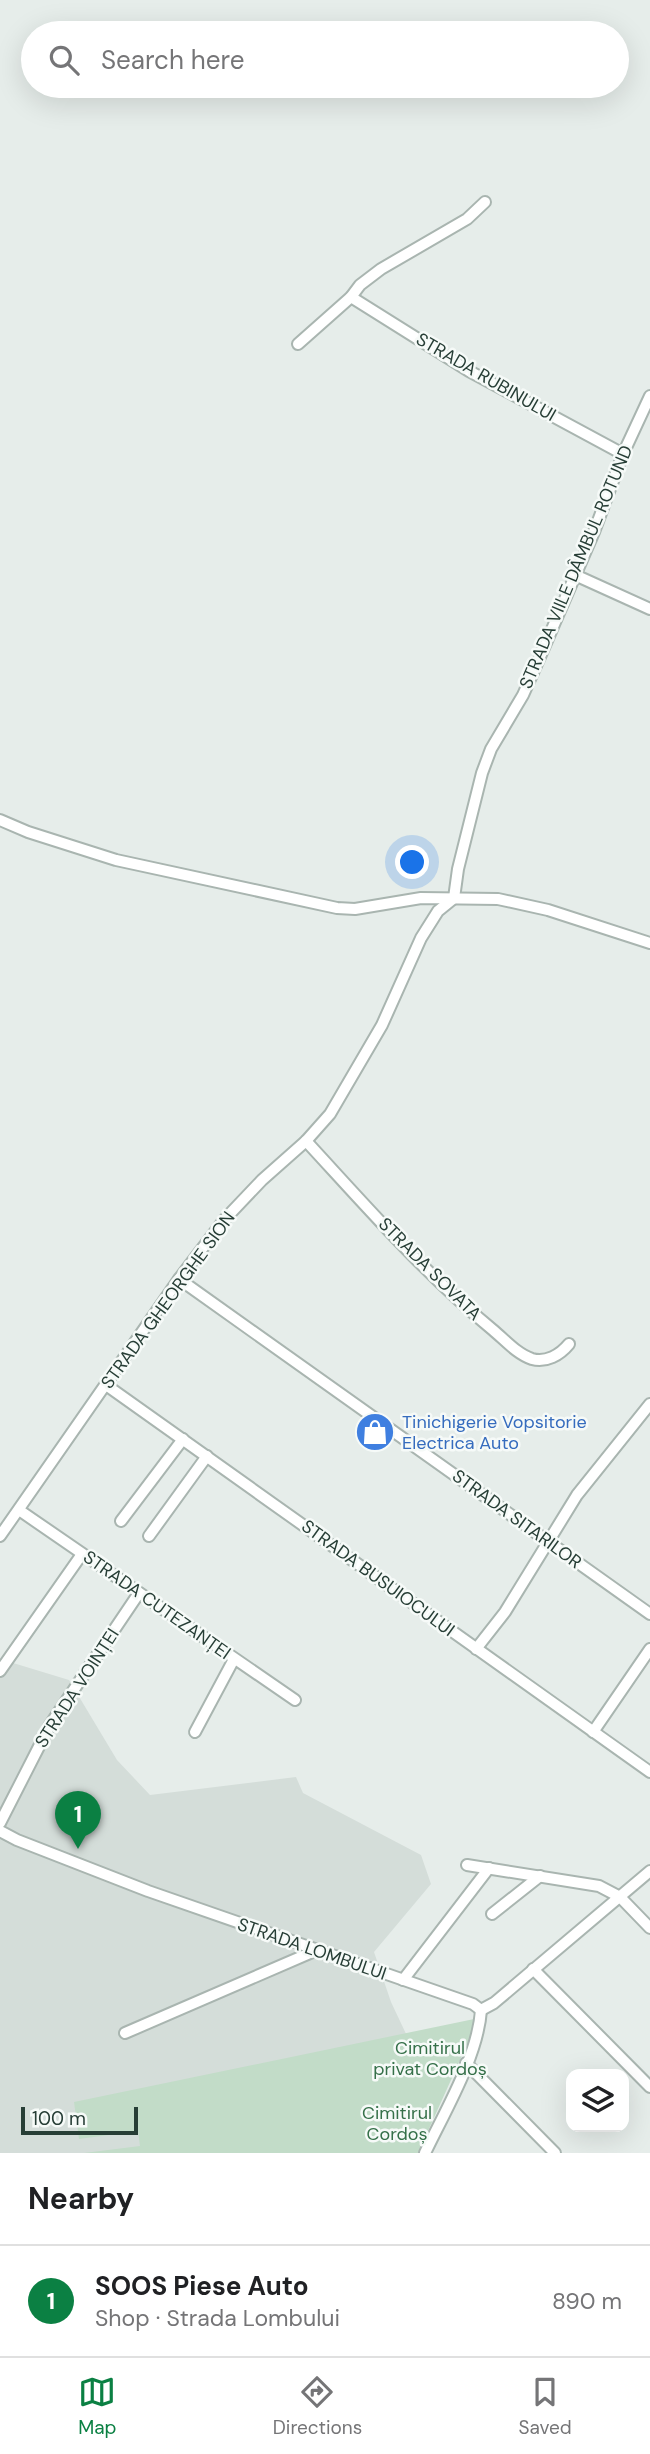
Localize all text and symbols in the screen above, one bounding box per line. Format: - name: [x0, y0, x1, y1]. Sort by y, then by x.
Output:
- search box: [21, 21, 629, 98]
- icon: search: [45, 41, 83, 79]
- text: Search here: [101, 43, 244, 77]
- street label: STRADA RUBINULUI: [412, 327, 560, 427]
- street label: STRADA VIILE DÂMBUL ROTUND: [514, 442, 638, 692]
- your location: [395, 845, 429, 879]
- street label: STRADA GHEORGHE SION: [95, 1207, 241, 1393]
- street label: STRADA SOVATA: [373, 1212, 487, 1326]
- place label: Tinichigerie Vopsitorie Electrica Auto: [402, 1410, 587, 1455]
- shop icon: Tinichigerie Vopsitorie Electrica Auto: [354, 1411, 396, 1453]
- street label: STRADA SITARILOR: [448, 1464, 586, 1574]
- street label: STRADA BUSUIOCULUI: [297, 1514, 459, 1642]
- street label: STRADA CUTEZANȚEI: [79, 1545, 235, 1665]
- street label: STRADA VOINȚEI: [29, 1624, 125, 1752]
- pin: 1: [55, 1791, 101, 1849]
- street label: STRADA LOMBULUI: [234, 1912, 390, 1986]
- park label: Cimitirul privat Cordoș: [373, 2036, 487, 2081]
- map controls: [566, 2069, 629, 2132]
- button: layers: [566, 2069, 629, 2132]
- park label: Cimitirul Cordoș: [362, 2101, 432, 2146]
- scale bar: [21, 2104, 138, 2136]
- text: 100 m: [32, 2106, 86, 2131]
- text: Nearby: [28, 2179, 134, 2218]
- text: SOOS Piese Auto: [95, 2269, 309, 2303]
- text: 1: [47, 2286, 55, 2316]
- text: 890 m: [552, 2286, 622, 2316]
- text: Shop · Strada Lombului: [95, 2303, 340, 2333]
- tab: Map: [78, 2373, 116, 2440]
- tab: Directions: [273, 2373, 362, 2440]
- tab: Saved: [519, 2373, 572, 2440]

